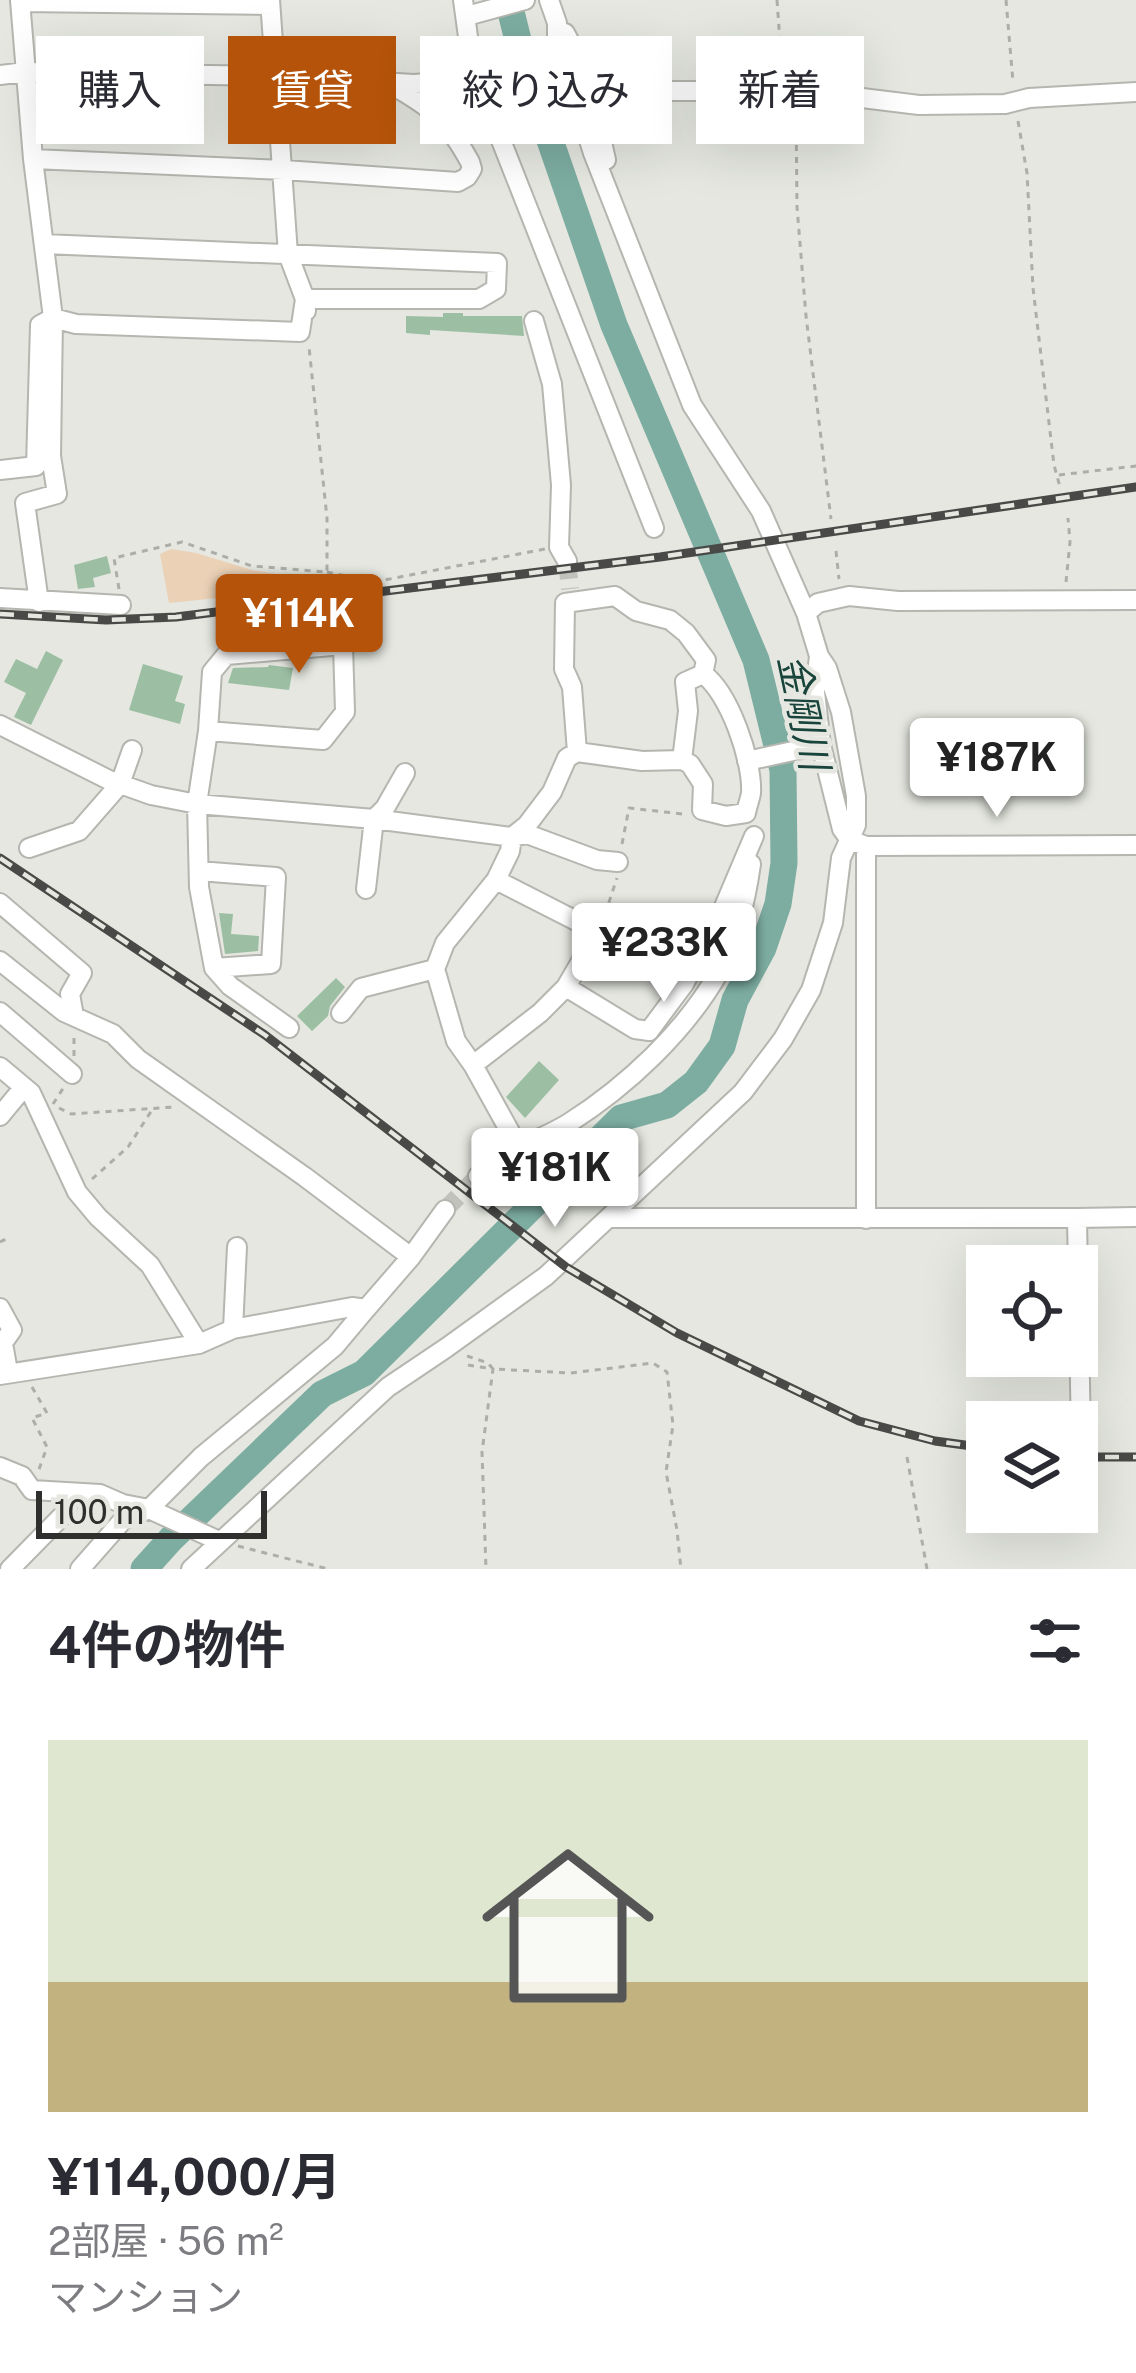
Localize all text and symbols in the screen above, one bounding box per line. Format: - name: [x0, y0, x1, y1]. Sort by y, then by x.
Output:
- chip: 購入: [36, 36, 204, 144]
- chip: 賃貸: [228, 36, 396, 144]
- chip: 絞り込み: [420, 36, 672, 144]
- chip: 新着: [696, 36, 864, 144]
- pin: ¥114K: [215, 574, 383, 676]
- text: ¥114K: [243, 590, 355, 636]
- water label: 金剛川: [769, 650, 839, 778]
- pin: ¥187K: [913, 718, 1081, 820]
- text: ¥187K: [937, 734, 1057, 780]
- pin: ¥233K: [580, 903, 748, 1005]
- text: ¥233K: [599, 919, 729, 965]
- pin: ¥181K: [471, 1128, 639, 1230]
- text: ¥181K: [498, 1144, 612, 1190]
- map controls: [966, 1245, 1098, 1533]
- button: locate: [966, 1245, 1098, 1377]
- button: layers: [966, 1401, 1098, 1533]
- scale bar: [36, 1485, 267, 1538]
- text: 100 m: [54, 1493, 144, 1531]
- icon: filters: [1022, 1608, 1088, 1674]
- text: 4件の物件: [48, 1615, 285, 1674]
- icon: home: [460, 1818, 676, 2034]
- text: ¥114,000/月: [48, 2147, 342, 2206]
- text: 2部屋 · 56 m²: [48, 2218, 284, 2264]
- text: マンション: [48, 2274, 243, 2320]

